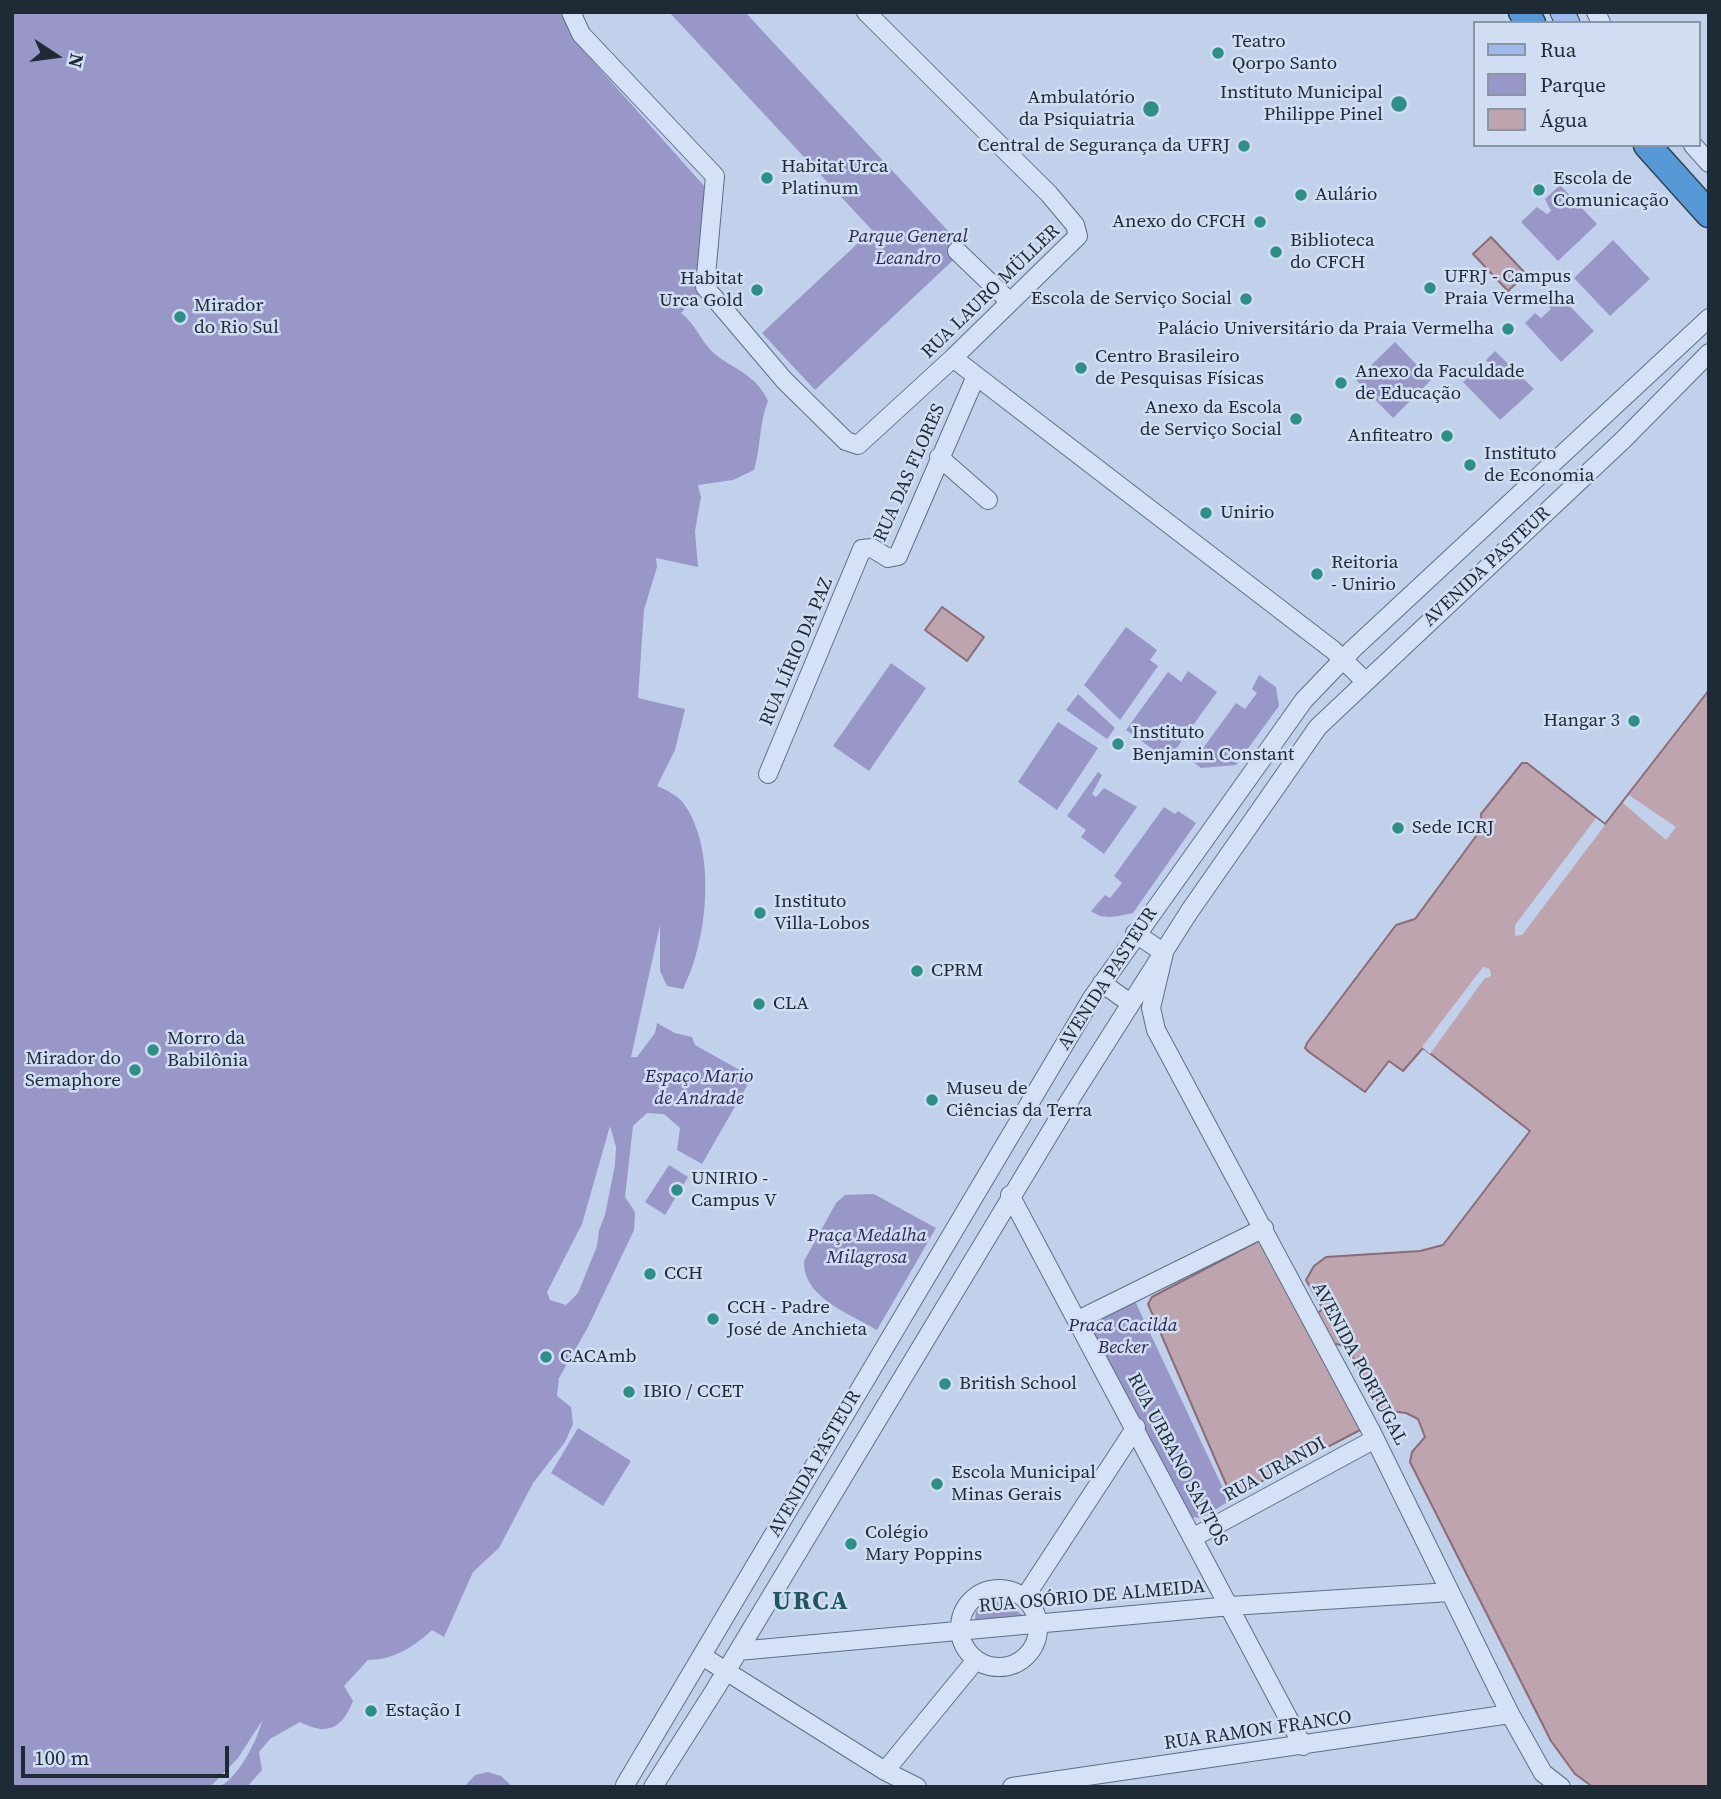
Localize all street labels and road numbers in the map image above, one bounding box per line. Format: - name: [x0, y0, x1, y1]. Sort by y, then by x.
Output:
- street label: RUA LAURO MÜLLER: [917, 220, 1065, 364]
- street label: RUA DAS FLORES: [869, 401, 951, 545]
- street label: AVENIDA PASTEUR: [1419, 502, 1555, 632]
- street label: RUA LÍRIO DA PAZ: [756, 575, 838, 729]
- street label: AVENIDA PASTEUR: [1053, 903, 1163, 1055]
- street label: AVENIDA PORTUGAL: [1306, 1278, 1412, 1450]
- street label: RUA URBANO SANTOS: [1122, 1370, 1232, 1550]
- street label: AVENIDA PASTEUR: [764, 1387, 866, 1541]
- street label: RUA URANDI: [1220, 1433, 1330, 1507]
- street label: RUA OSÓRIO DE ALMEIDA: [978, 1576, 1206, 1618]
- street label: RUA RAMON FRANCO: [1163, 1707, 1353, 1755]

